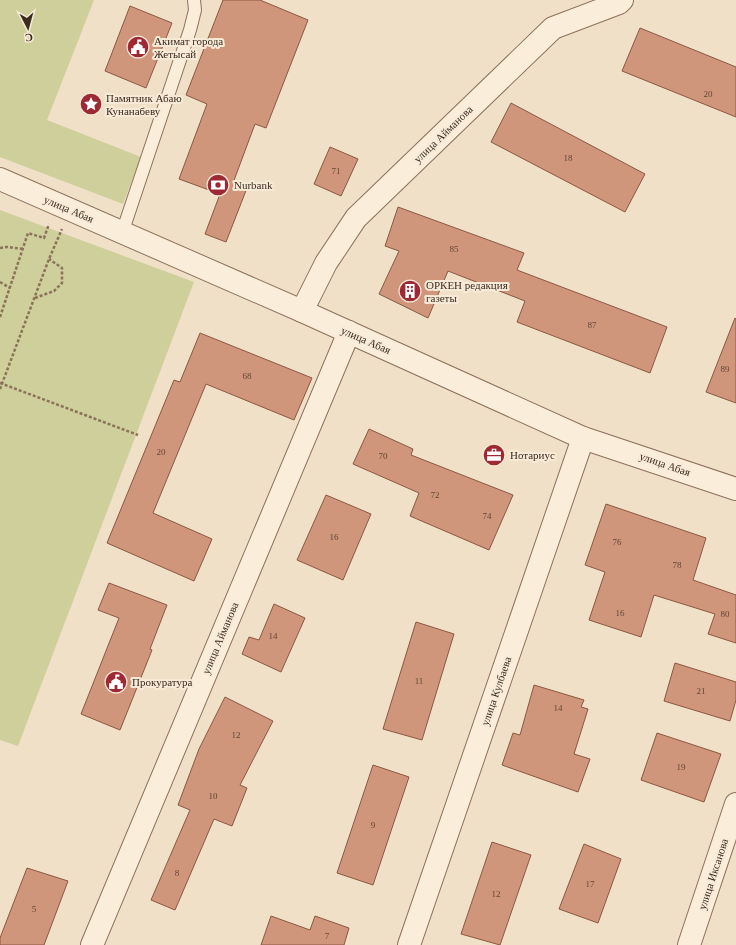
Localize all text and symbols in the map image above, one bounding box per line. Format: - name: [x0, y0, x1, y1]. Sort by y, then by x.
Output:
- north arrow: [8, 8, 48, 48]
- text: С: [24, 32, 34, 44]
- public building icon: Акимат города Жетысай: [125, 34, 151, 60]
- place label: Акимат города Жетысай: [154, 35, 223, 60]
- house number: 20: [704, 89, 713, 99]
- place icon: Памятник Абаю Кунанабеву: [78, 91, 104, 117]
- place label: Памятник Абаю Кунанабеву: [106, 92, 182, 117]
- street label: улица Айманова: [411, 103, 475, 165]
- house number: 18: [564, 153, 573, 163]
- house number: 71: [332, 166, 341, 176]
- bank icon: Nurbank: [205, 172, 231, 198]
- place label: Nurbank: [234, 179, 273, 191]
- street label: улица Абая: [42, 193, 96, 225]
- house number: 85: [450, 244, 459, 254]
- building icon: ОРКЕН редакция газеты: [397, 278, 423, 304]
- place label: ОРКЕН редакция газеты: [426, 279, 508, 304]
- house number: 87: [588, 320, 597, 330]
- street label: улица Абая: [339, 324, 393, 356]
- house number: 89: [721, 364, 730, 374]
- house number: 68: [243, 371, 252, 381]
- office icon: Нотариус: [481, 442, 507, 468]
- house number: 20: [157, 447, 166, 457]
- place label: Нотариус: [510, 449, 555, 461]
- street label: улица Абая: [638, 450, 692, 478]
- house number: 70: [379, 451, 388, 461]
- house number: 72: [431, 490, 440, 500]
- house number: 74: [483, 511, 492, 521]
- house number: 16: [330, 532, 339, 542]
- house number: 76: [613, 537, 622, 547]
- house number: 78: [673, 560, 682, 570]
- street label: улица Айманова: [199, 600, 241, 676]
- house number: 16: [616, 608, 625, 618]
- house number: 80: [721, 609, 730, 619]
- house number: 14: [269, 631, 278, 641]
- street label: улица Кулбаева: [479, 655, 513, 727]
- public building icon: Прокуратура: [103, 669, 129, 695]
- place label: Прокуратура: [132, 676, 192, 688]
- house number: 11: [415, 676, 423, 686]
- house number: 21: [697, 686, 706, 696]
- house number: 14: [554, 703, 563, 713]
- house number: 12: [232, 730, 241, 740]
- house number: 19: [677, 762, 686, 772]
- house number: 10: [209, 791, 218, 801]
- house number: 9: [371, 820, 376, 830]
- street label: улица Иксанова: [696, 837, 730, 911]
- house number: 8: [175, 868, 180, 878]
- house number: 17: [586, 879, 595, 889]
- house number: 12: [492, 889, 501, 899]
- house number: 5: [32, 904, 37, 914]
- house number: 7: [325, 931, 330, 941]

